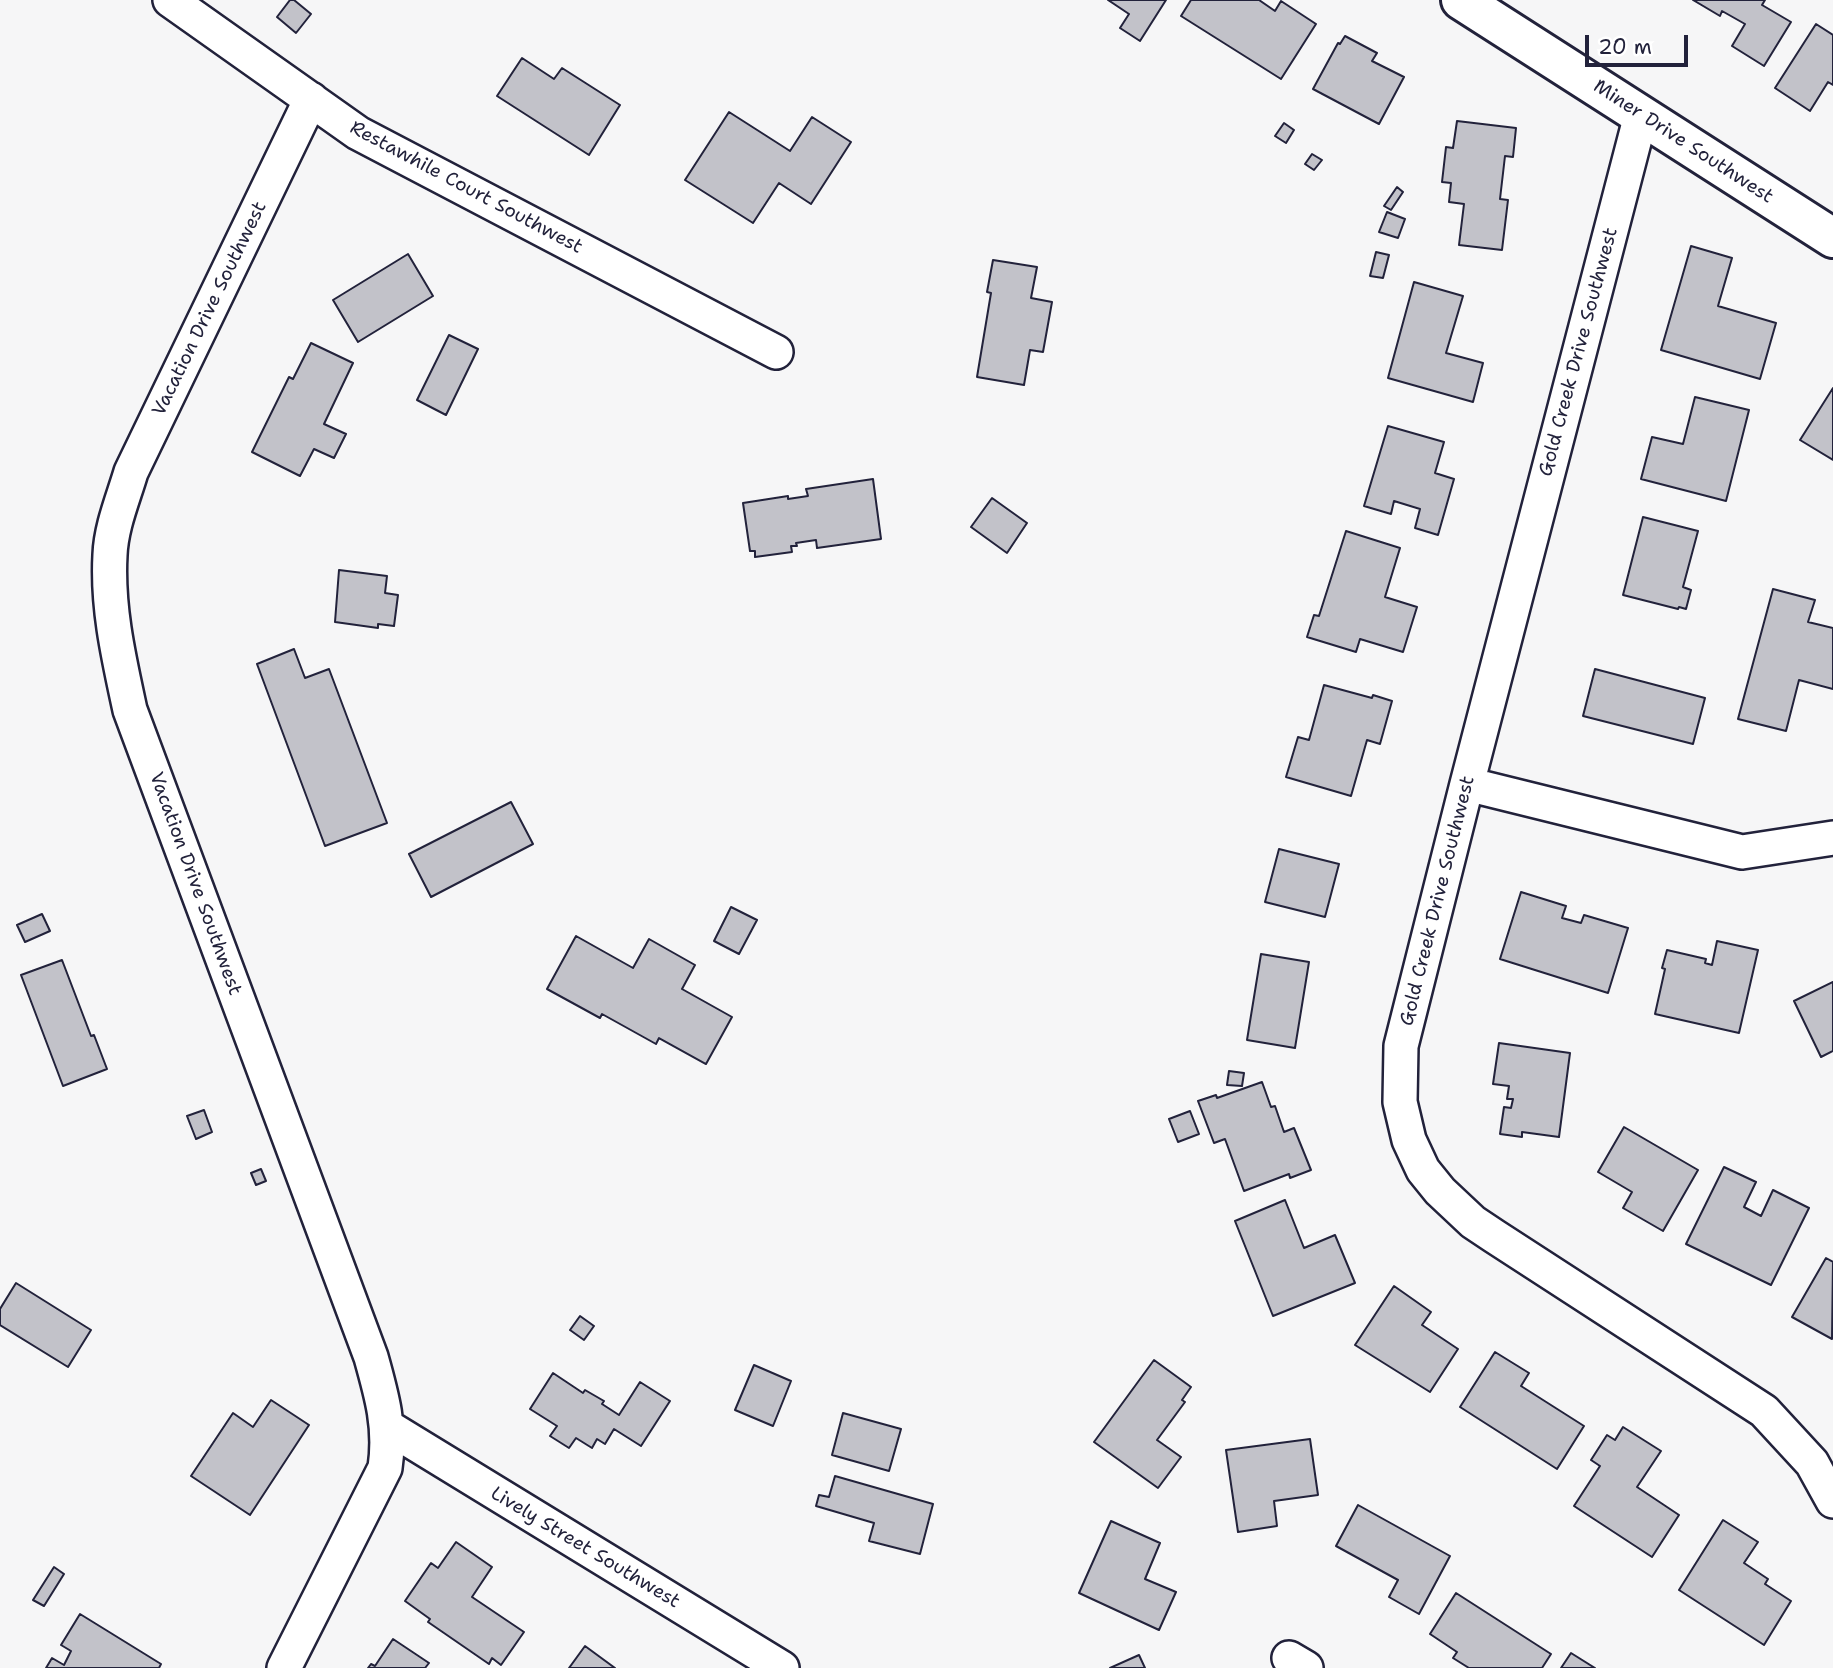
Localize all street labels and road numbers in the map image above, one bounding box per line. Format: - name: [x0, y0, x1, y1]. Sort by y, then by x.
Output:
- street label: Miner Drive Southwest: [1589, 75, 1777, 209]
- street label: Restawhile Court Southwest: [346, 117, 586, 259]
- street label: Vacation Drive Southwest: [148, 198, 272, 420]
- street label: Gold Creek Drive Southwest: [1535, 225, 1623, 479]
- street label: Vacation Drive Southwest: [144, 769, 246, 999]
- street label: Gold Creek Drive Southwest: [1396, 774, 1480, 1028]
- street label: Lively Street Southwest: [486, 1482, 684, 1614]

